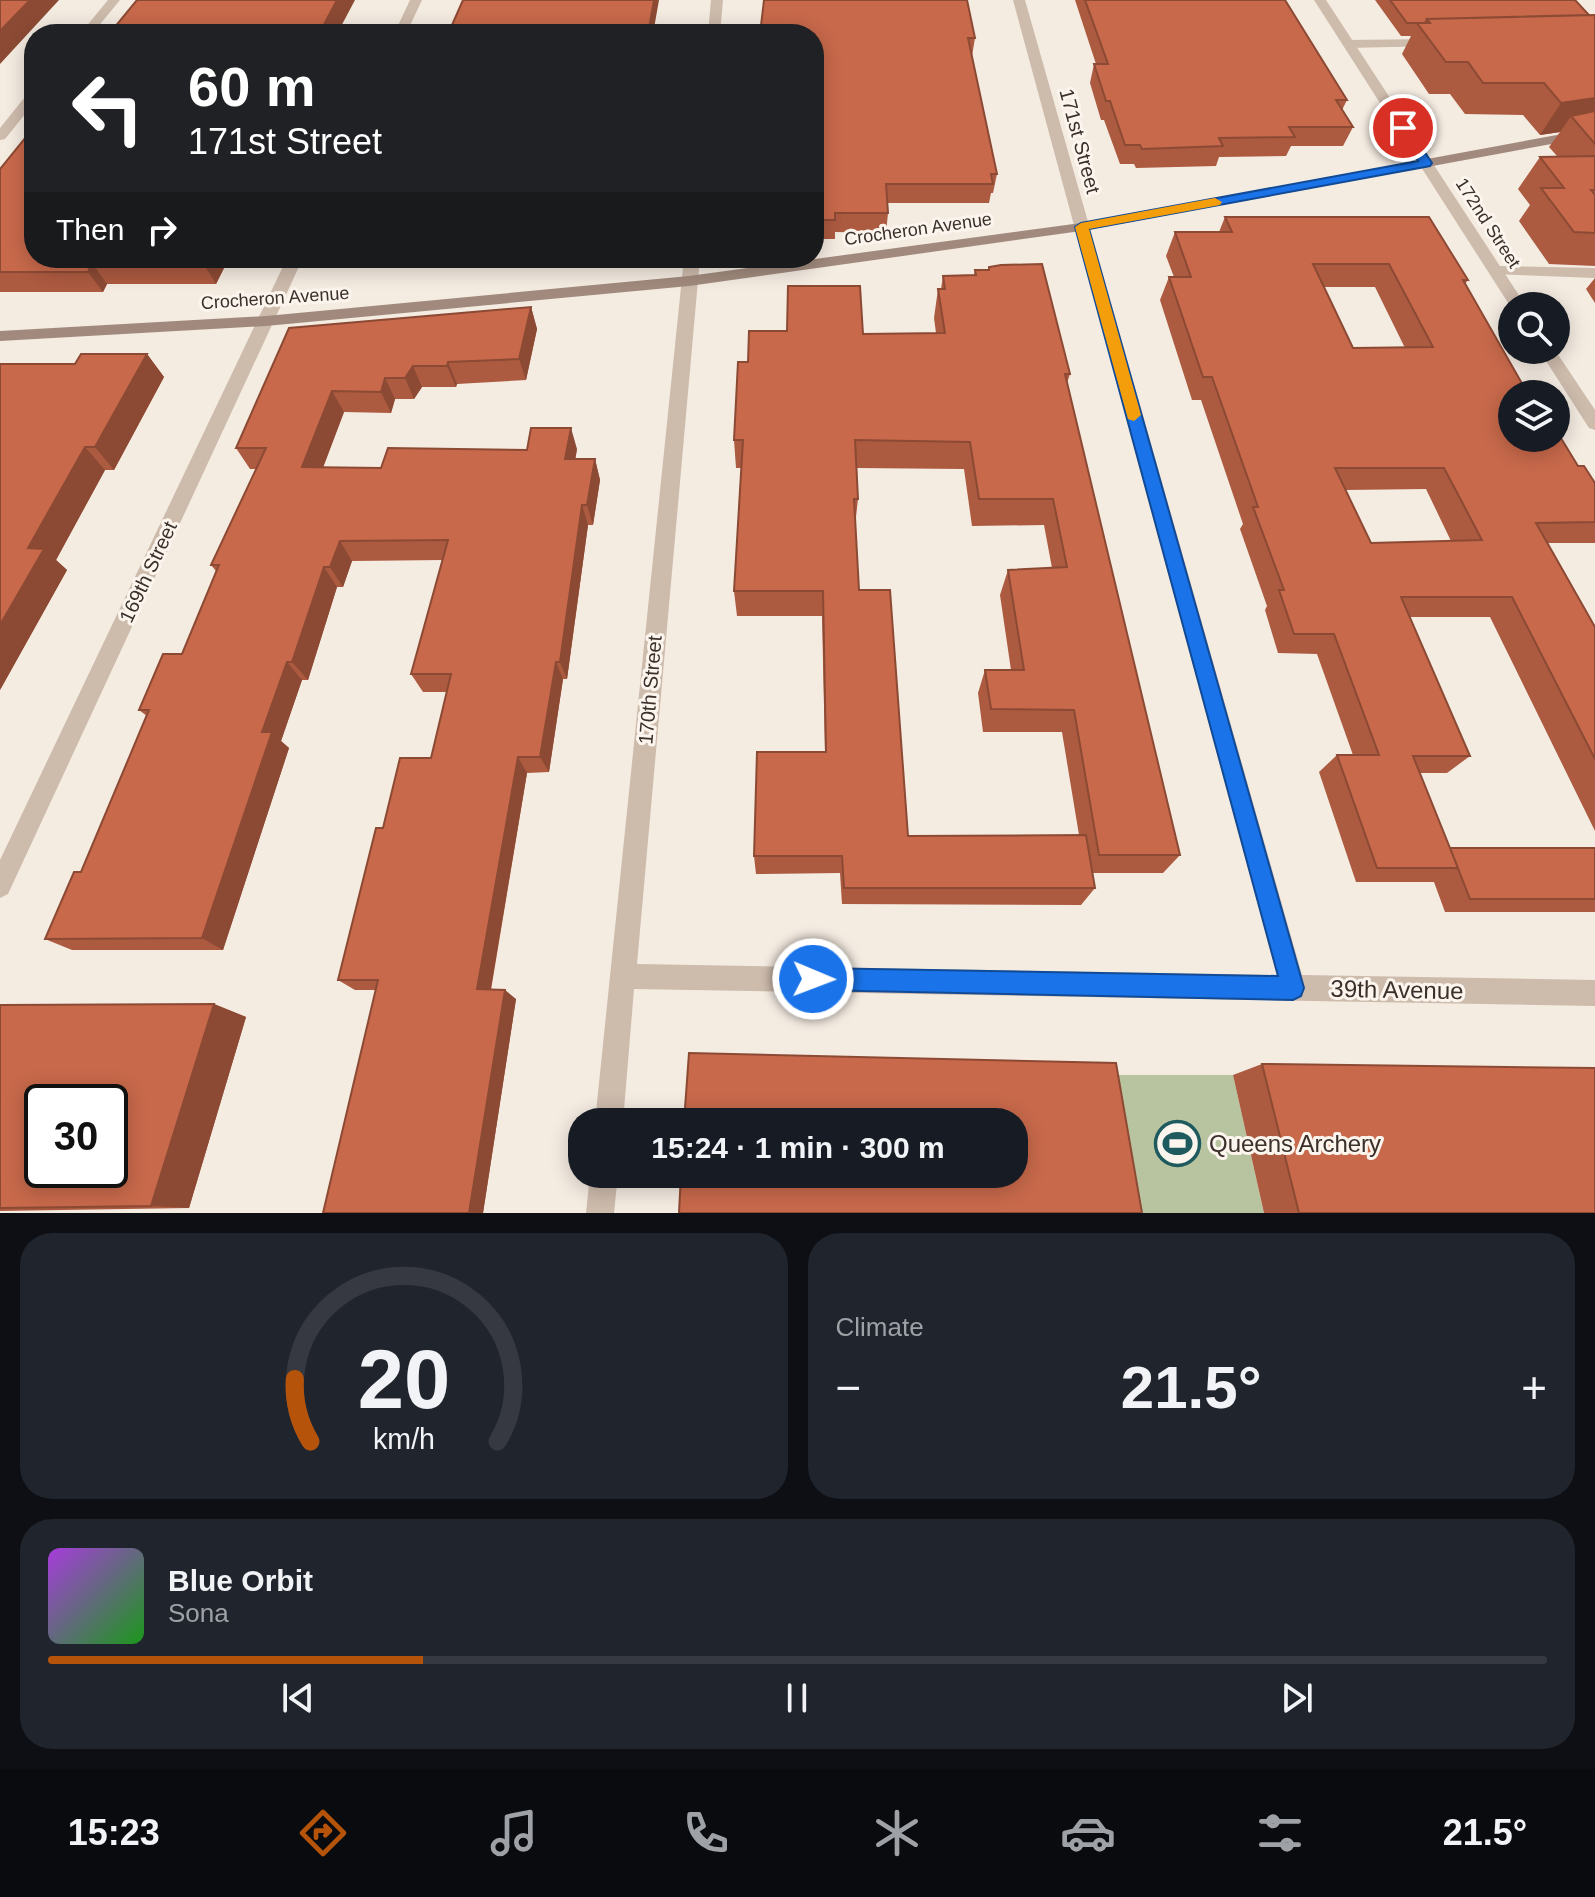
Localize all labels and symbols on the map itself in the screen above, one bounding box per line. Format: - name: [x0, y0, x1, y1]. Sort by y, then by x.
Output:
- street label: 171st Street: [1055, 86, 1105, 196]
- pin: [1369, 94, 1437, 162]
- street label: 172nd Street: [1452, 174, 1524, 272]
- street label: Crocheron Avenue: [843, 209, 993, 249]
- street label: Crocheron Avenue: [200, 283, 350, 313]
- street label: 169th Street: [115, 518, 181, 626]
- street label: 170th Street: [634, 634, 666, 745]
- position arrow: [771, 937, 855, 1021]
- street label: 39th Avenue: [1330, 975, 1464, 1004]
- speed limit sign: 30: [24, 1084, 128, 1188]
- sports icon: Queens Archery: [1154, 1120, 1202, 1168]
- place label: Queens Archery: [1209, 1130, 1381, 1157]

